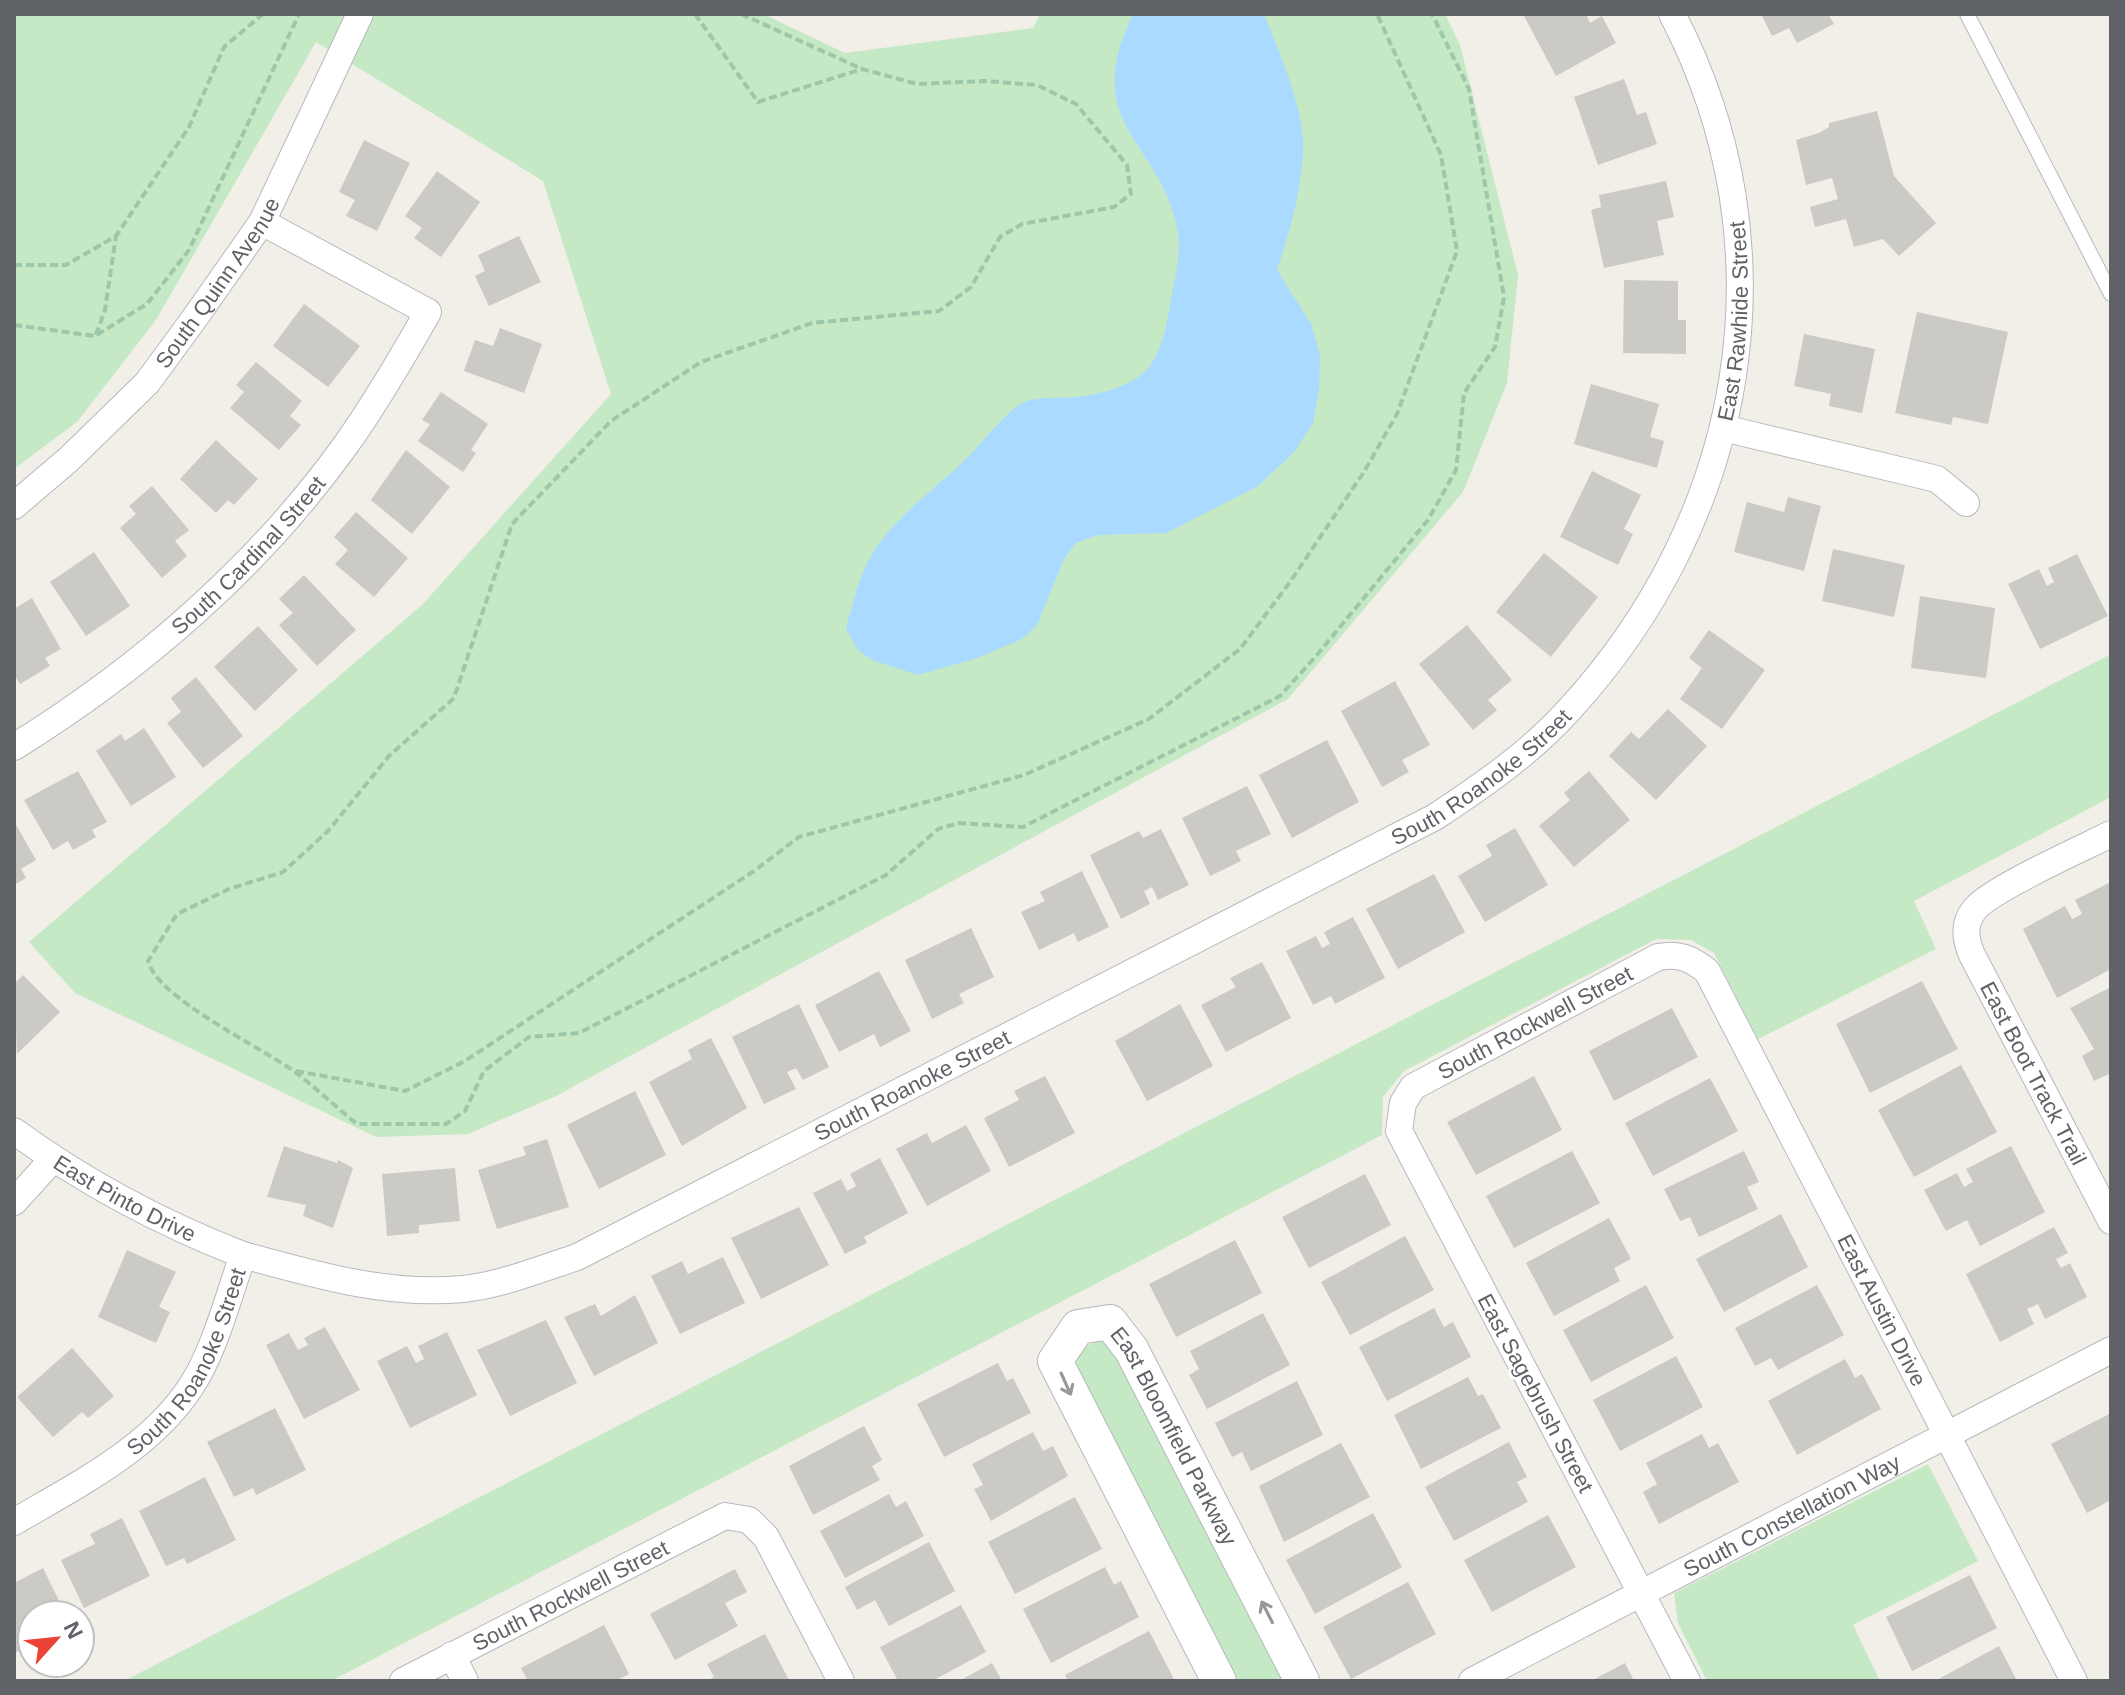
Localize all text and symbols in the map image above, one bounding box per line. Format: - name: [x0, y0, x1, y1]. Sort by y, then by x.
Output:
- street label: South Quinn Avenue: [150, 194, 285, 373]
- street label: East Rawhide Street: [1713, 220, 1753, 423]
- street label: South Cardinal Street: [167, 471, 331, 640]
- street label: South Roanoke Street: [1387, 704, 1576, 850]
- street label: South Rockwell Street: [1434, 961, 1637, 1085]
- street label: East Boot Track Trail: [1975, 978, 2091, 1169]
- street label: South Roanoke Street: [810, 1025, 1014, 1146]
- street label: East Pinto Drive: [49, 1150, 200, 1247]
- street label: East Austin Drive: [1832, 1230, 1931, 1390]
- street label: South Roanoke Street: [122, 1265, 251, 1461]
- street label: East Sagebrush Street: [1473, 1290, 1599, 1497]
- street label: East Bloomfield Parkway: [1105, 1322, 1242, 1549]
- one-way arrow: [1059, 1371, 1074, 1396]
- street label: South Constellation Way: [1679, 1449, 1904, 1582]
- street label: South Rockwell Street: [468, 1535, 673, 1656]
- north arrow: [16, 1599, 96, 1679]
- one-way arrow: [1258, 1600, 1274, 1624]
- text: N: [59, 1617, 88, 1643]

